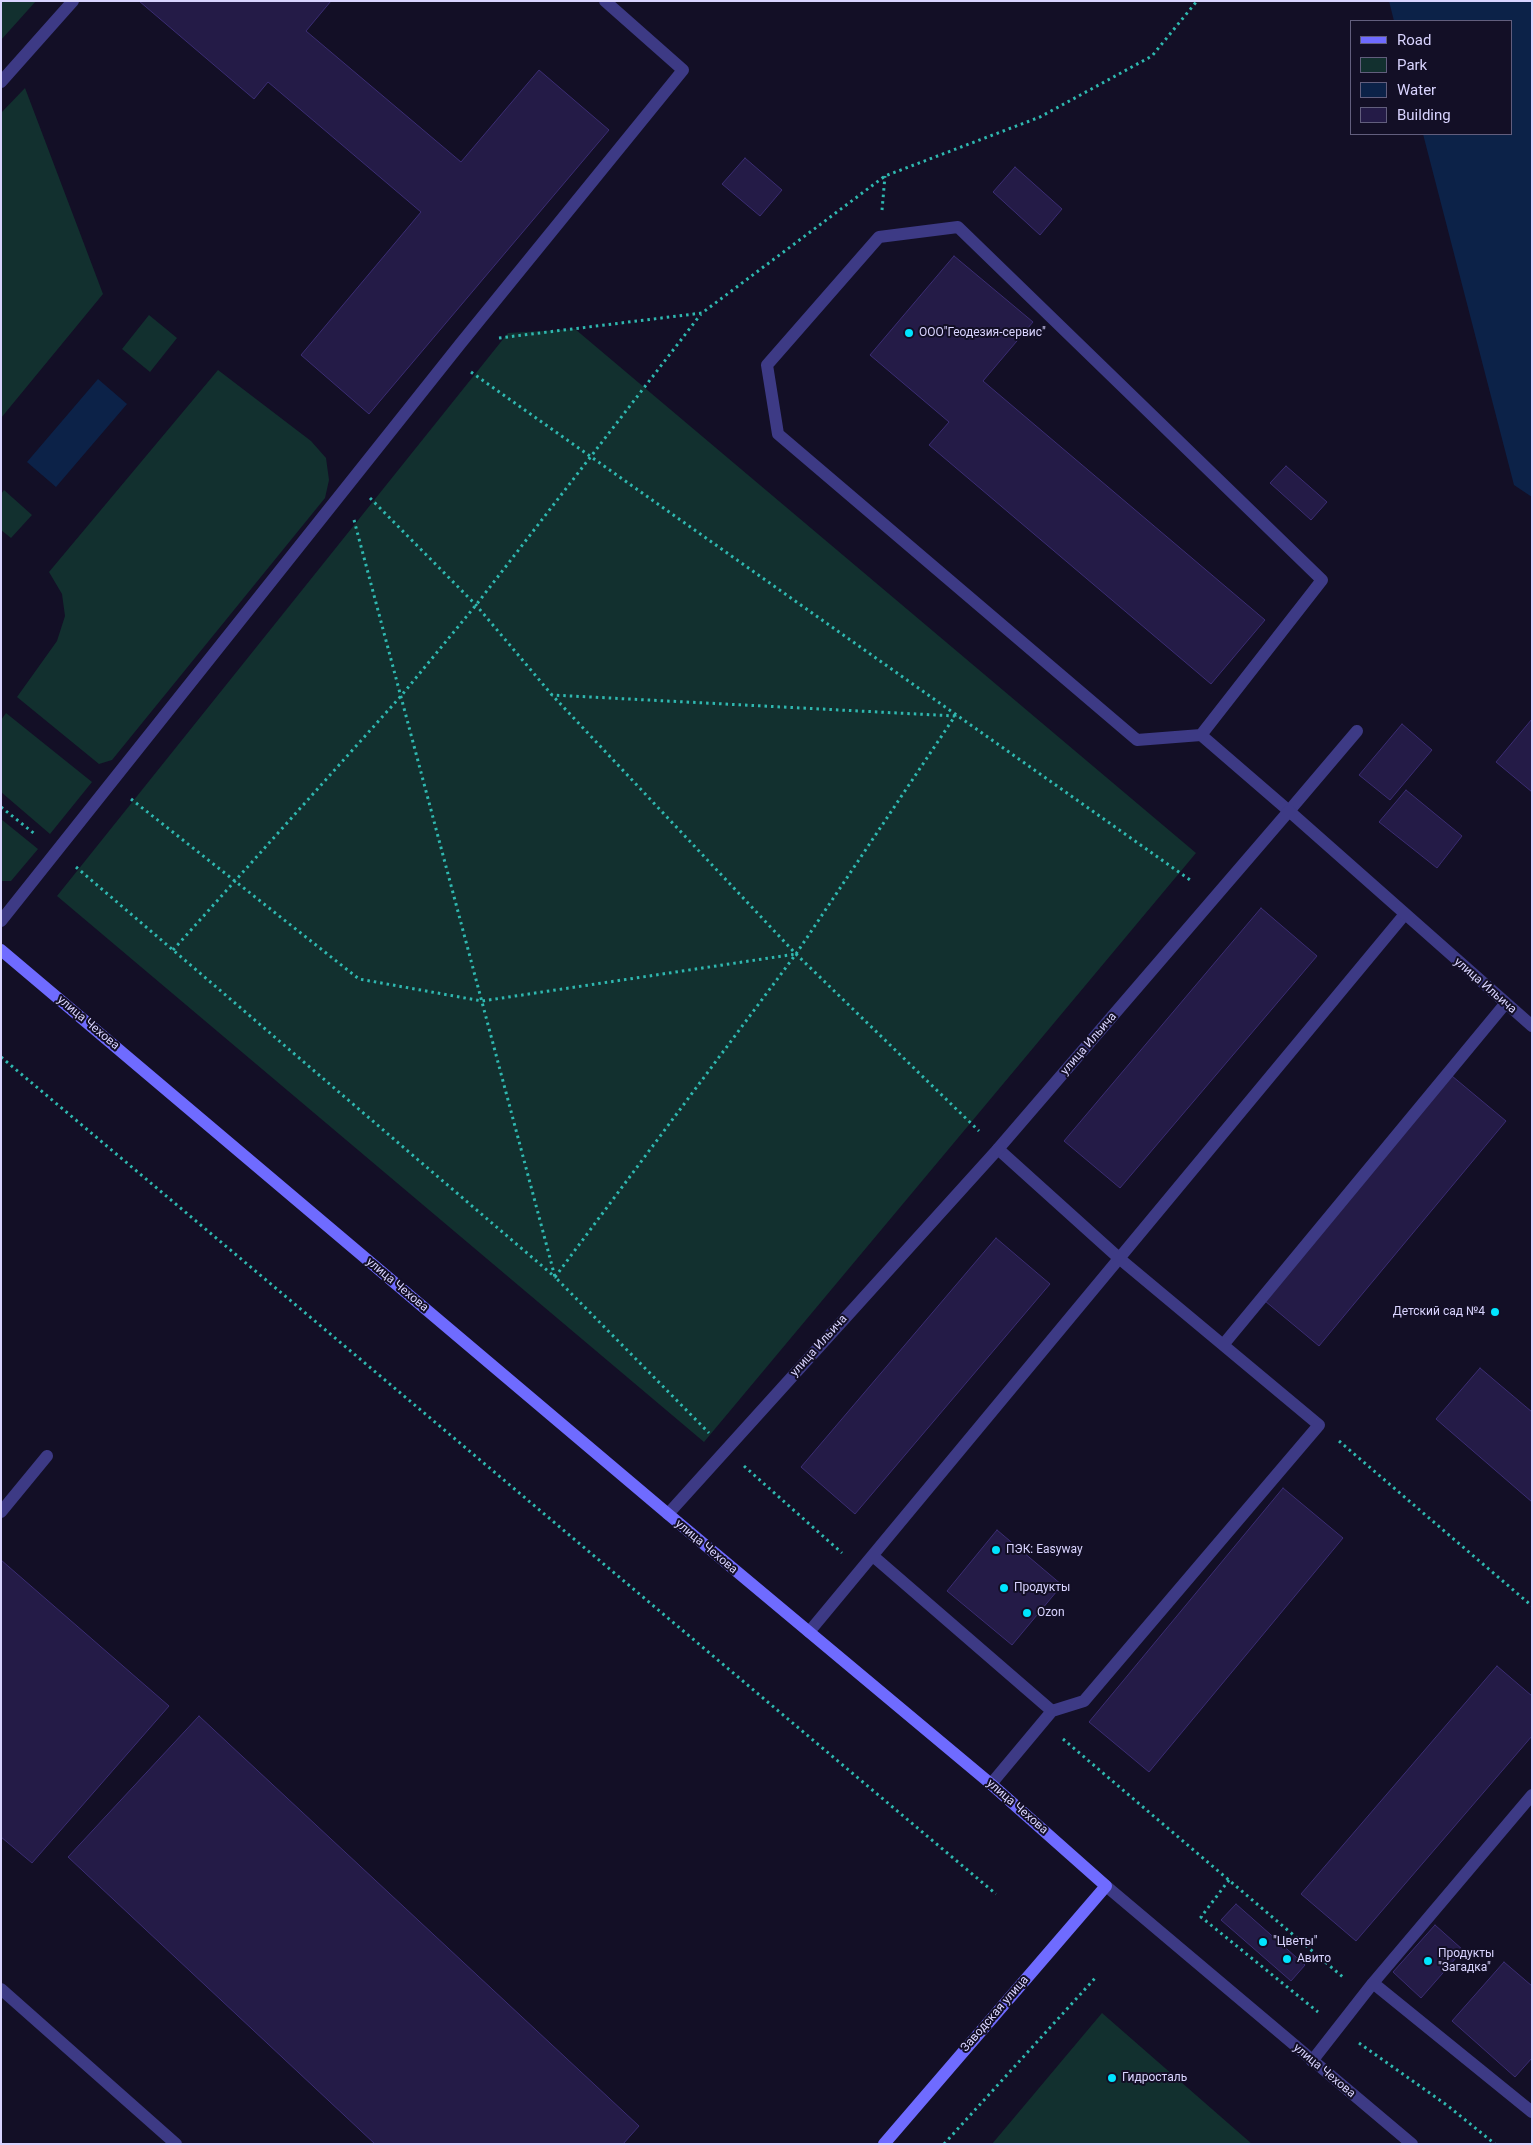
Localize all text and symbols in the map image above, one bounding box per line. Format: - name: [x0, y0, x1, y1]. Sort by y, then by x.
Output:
- legend: [1350, 20, 1513, 135]
- text: Road: [1397, 31, 1431, 49]
- text: Park: [1397, 56, 1427, 74]
- text: Water: [1397, 81, 1436, 99]
- text: Building: [1397, 106, 1451, 124]
- place label: ООО"Геодезия-сервис": [919, 326, 1046, 340]
- marker: ООО"Геодезия-сервис": [903, 327, 915, 339]
- street label: улица Ильича: [1451, 955, 1519, 1017]
- street label: улица Чехова: [54, 993, 122, 1053]
- street label: улица Ильича: [1058, 1010, 1120, 1078]
- street label: улица Чехова: [363, 1255, 431, 1315]
- place label: Детский сад №4: [1393, 1305, 1485, 1319]
- marker: Детский сад №4: [1489, 1306, 1501, 1318]
- street label: улица Ильича: [788, 1312, 850, 1380]
- street label: улица Чехова: [672, 1517, 740, 1577]
- place label: ПЭК: Easyway: [1006, 1543, 1083, 1557]
- marker: ПЭК: Easyway: [990, 1544, 1002, 1556]
- place label: Продукты: [1014, 1581, 1070, 1595]
- marker: Продукты: [998, 1582, 1010, 1594]
- place label: Ozon: [1037, 1606, 1065, 1620]
- marker: Ozon: [1021, 1607, 1033, 1619]
- street label: улица Чехова: [983, 1776, 1051, 1838]
- place label: "Цветы": [1273, 1935, 1318, 1949]
- marker: "Цветы": [1257, 1936, 1269, 1948]
- place label: Продукты "Загадка": [1438, 1947, 1494, 1975]
- place label: Авито: [1297, 1952, 1331, 1966]
- marker: Авито: [1281, 1953, 1293, 1965]
- marker: Продукты "Загадка": [1422, 1955, 1434, 1967]
- street label: Заводская улица: [958, 1973, 1032, 2055]
- street label: улица Чехова: [1290, 2041, 1358, 2101]
- place label: Гидросталь: [1122, 2071, 1187, 2085]
- marker: Гидросталь: [1106, 2072, 1118, 2084]

